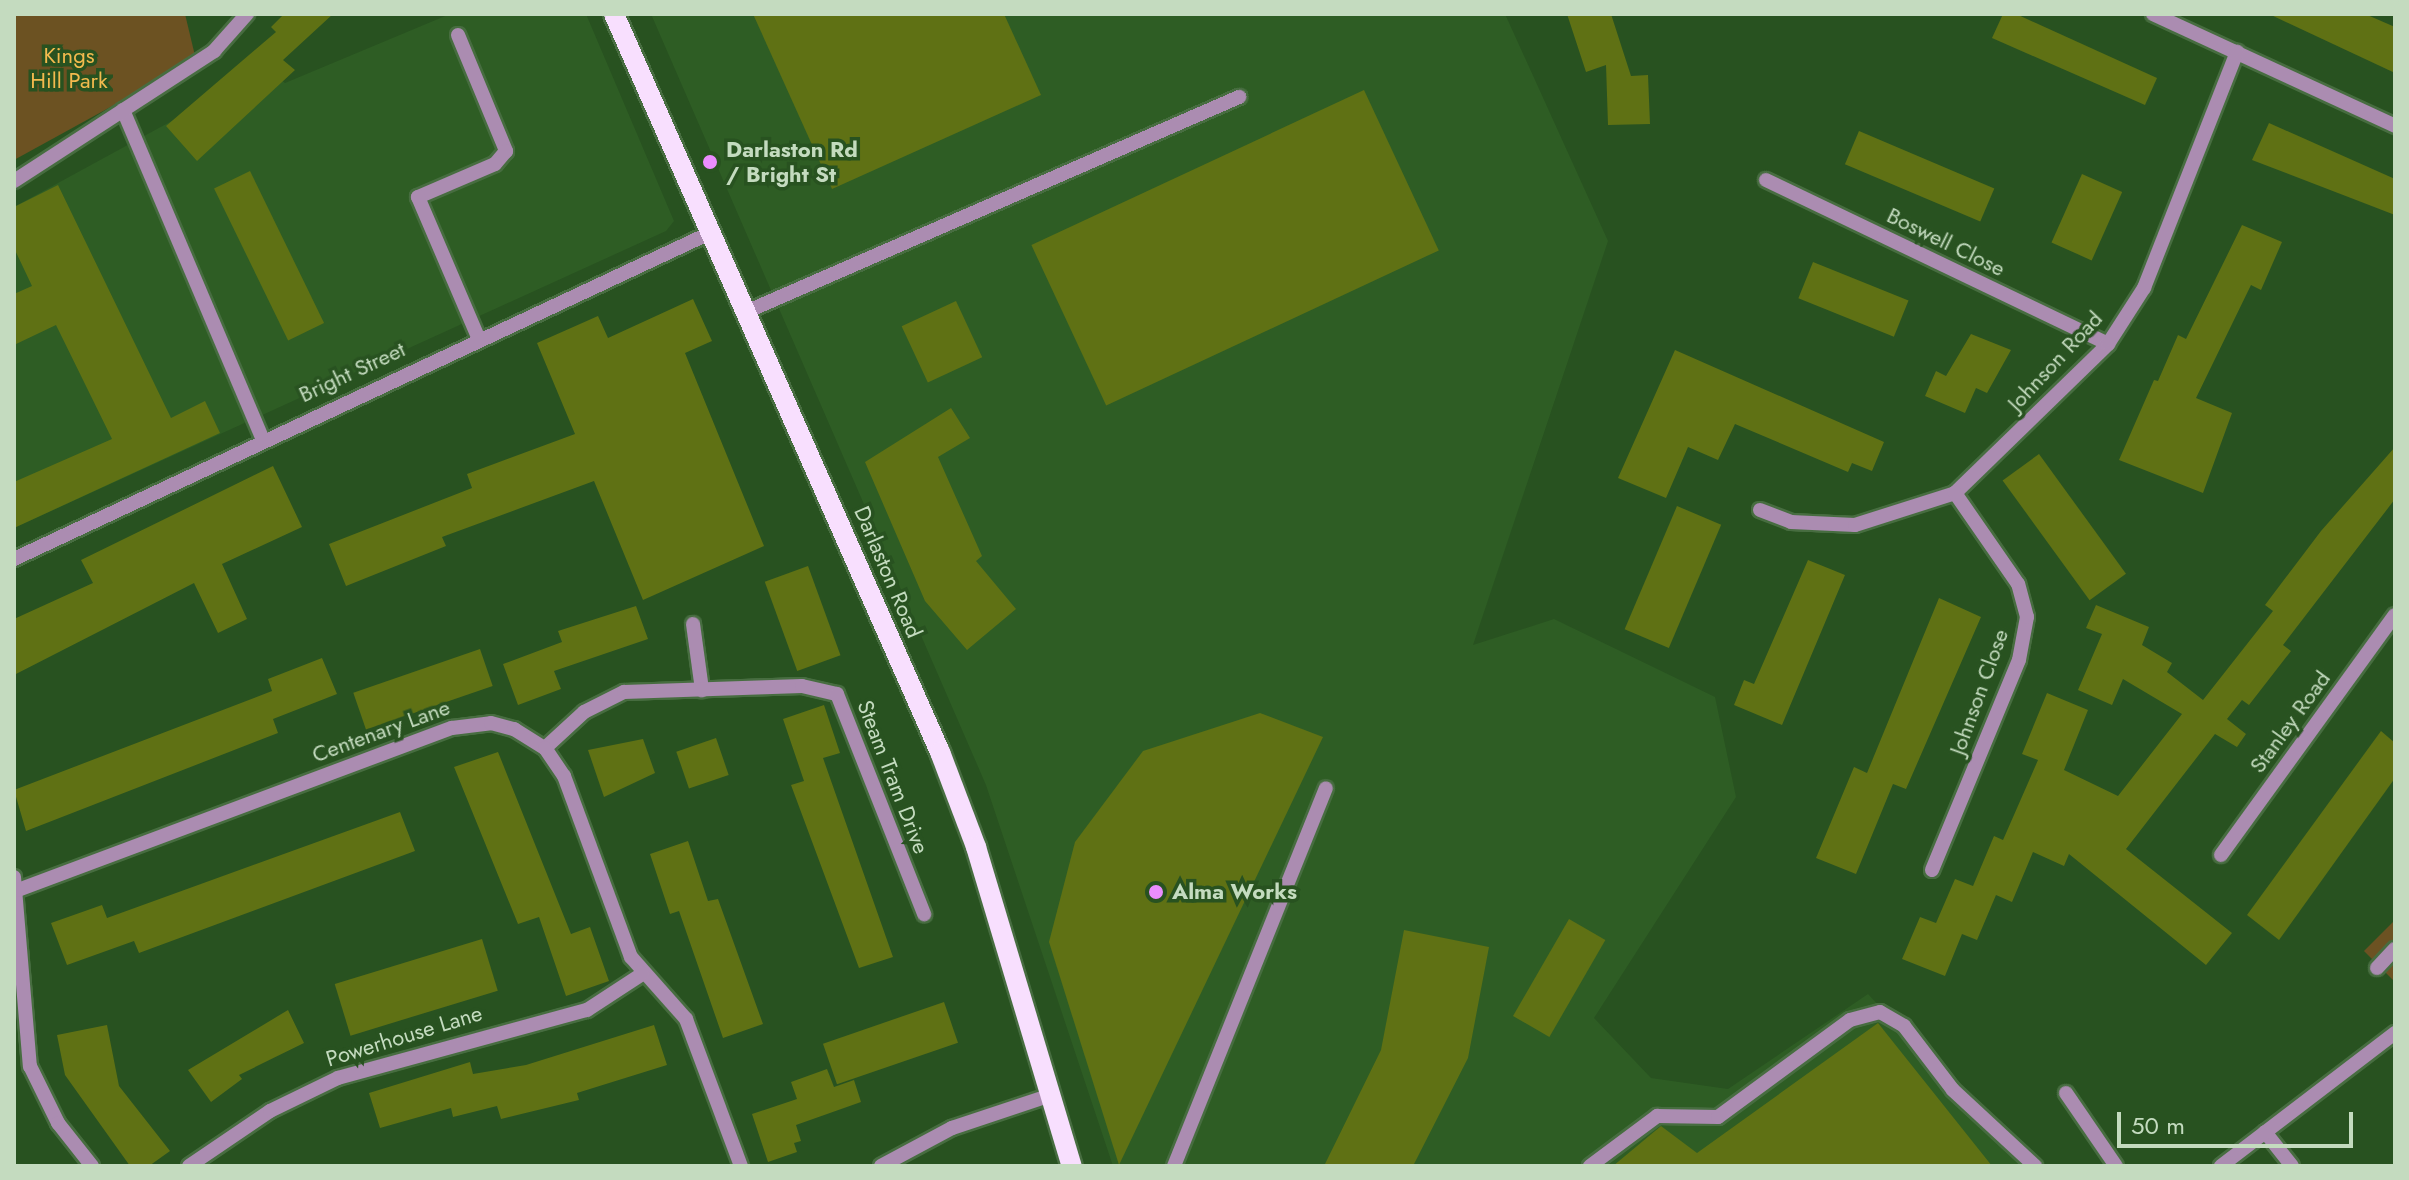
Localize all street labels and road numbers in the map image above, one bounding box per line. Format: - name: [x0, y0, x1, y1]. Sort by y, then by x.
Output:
- street label: Boswell Close: [1883, 202, 2009, 282]
- street label: Johnson Road: [2002, 306, 2108, 416]
- street label: Bright Street: [295, 336, 409, 408]
- street label: Darlaston Road: [848, 502, 928, 642]
- street label: Johnson Close: [1944, 626, 2014, 758]
- street label: Stanley Road: [2244, 666, 2336, 778]
- street label: Centenary Lane: [309, 694, 453, 768]
- street label: Steam Tram Drive: [852, 697, 934, 857]
- street label: Powerhouse Lane: [323, 1000, 485, 1072]

